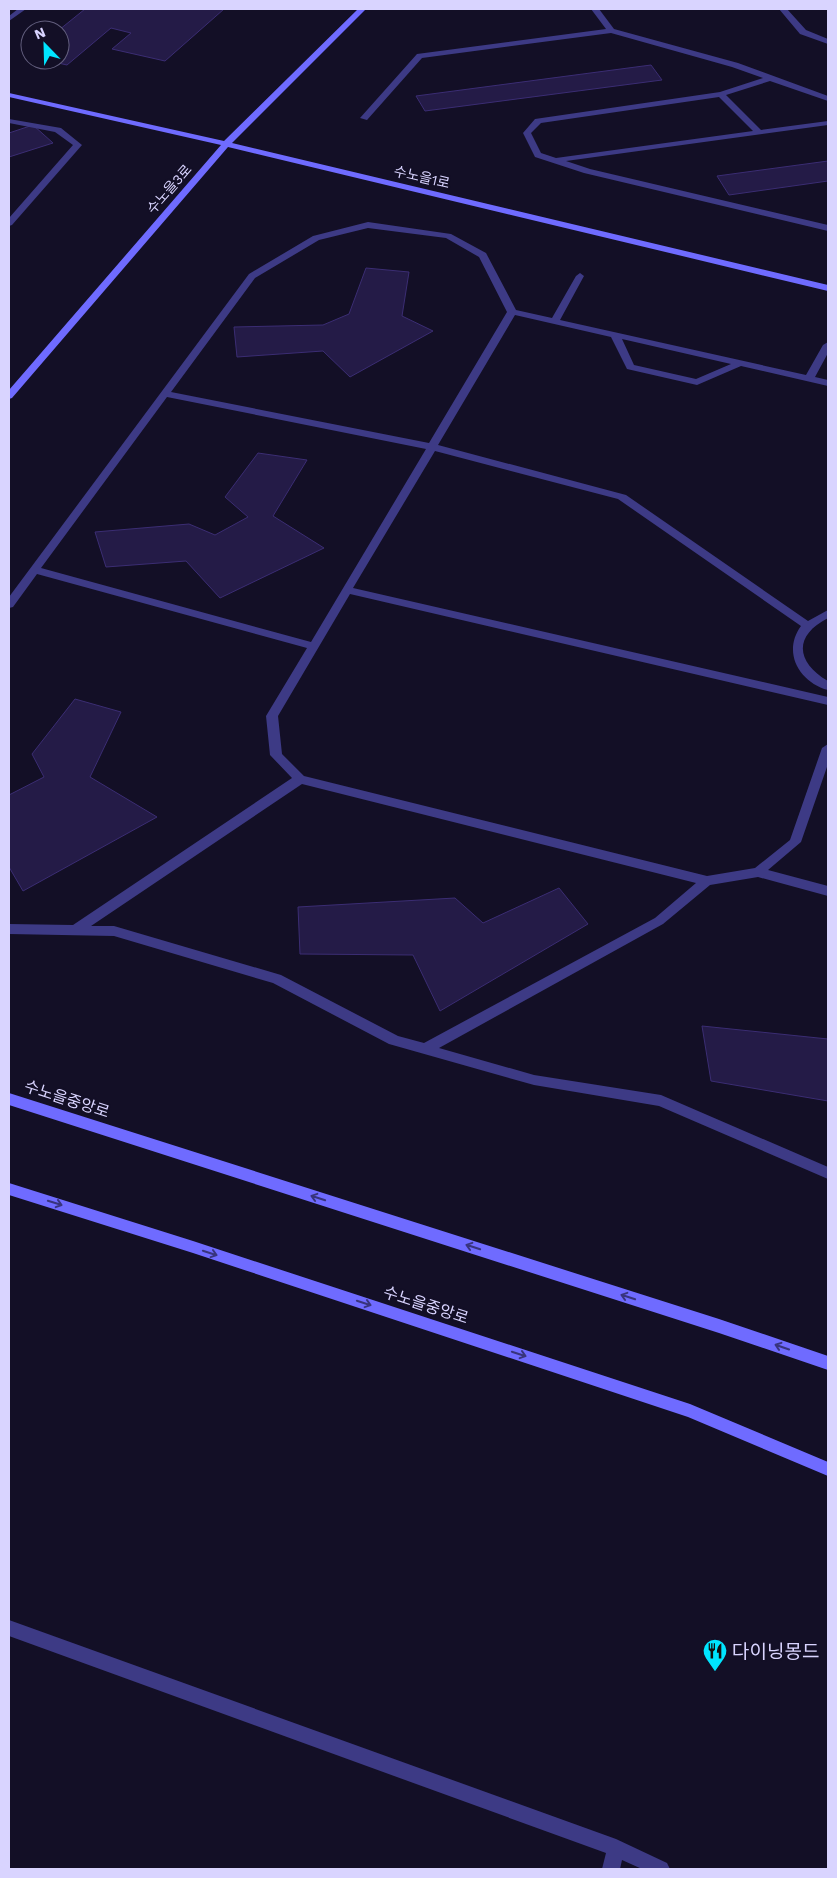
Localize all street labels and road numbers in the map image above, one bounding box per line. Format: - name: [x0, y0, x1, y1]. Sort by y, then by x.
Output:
- street label: 수노을3로: [143, 161, 195, 217]
- street label: 수노을1로: [392, 163, 452, 191]
- street label: 수노을중앙로: [22, 1076, 112, 1122]
- street label: 수노을중앙로: [381, 1282, 471, 1328]

